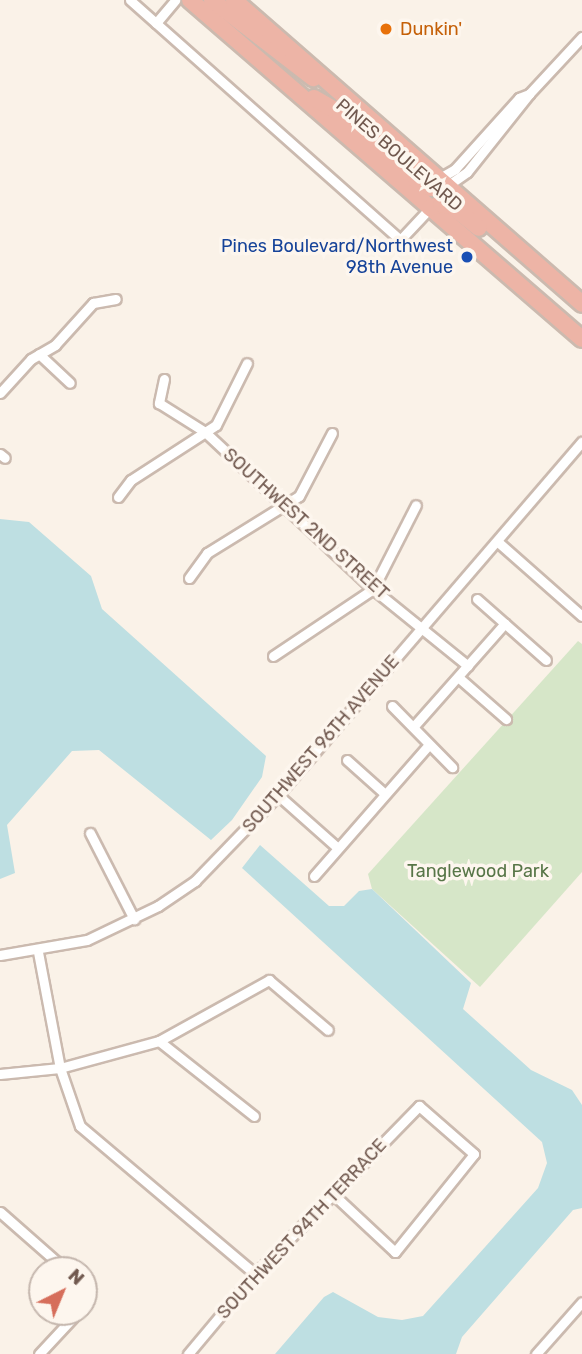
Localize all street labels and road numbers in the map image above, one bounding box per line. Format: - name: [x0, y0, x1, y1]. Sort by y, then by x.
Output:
- street label: PINES BOULEVARD: [331, 94, 467, 216]
- street label: SOUTHWEST 2ND STREET: [219, 444, 393, 604]
- street label: SOUTHWEST 96TH AVENUE: [238, 651, 404, 837]
- street label: SOUTHWEST 94TH TERRACE: [213, 1134, 391, 1324]

